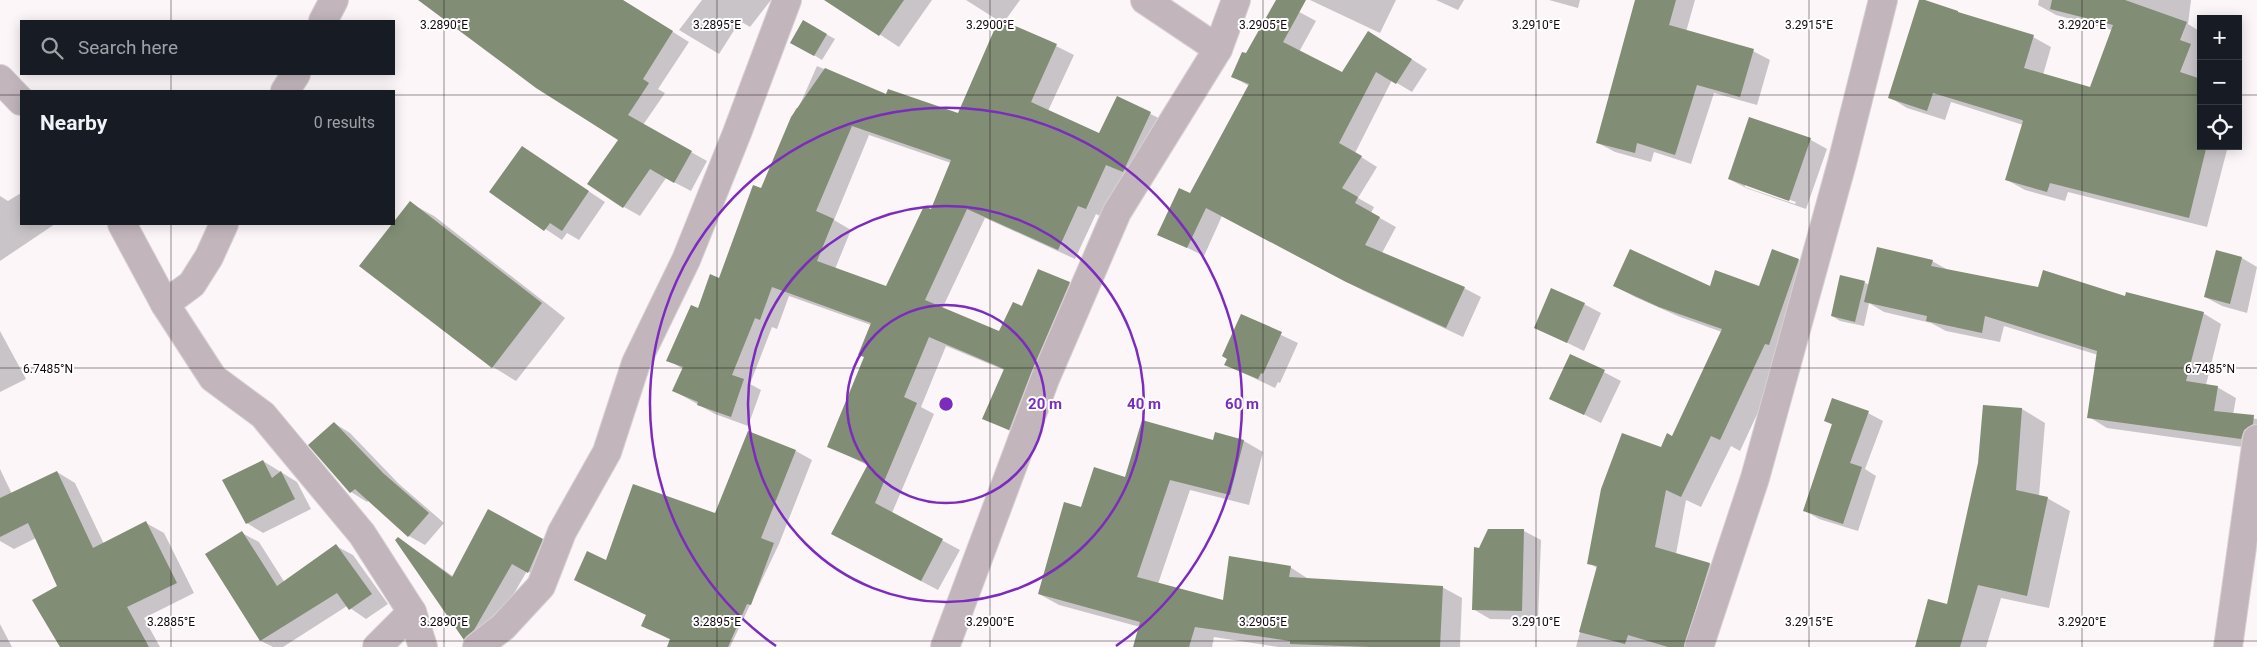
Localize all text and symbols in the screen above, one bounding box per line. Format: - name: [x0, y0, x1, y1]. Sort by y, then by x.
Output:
- map controls: [2197, 15, 2242, 150]
- button: +: [2197, 15, 2242, 60]
- text: 3.2890°E: [420, 18, 468, 32]
- text: 3.2895°E: [693, 18, 741, 32]
- text: 3.2900°E: [966, 18, 1014, 32]
- text: 3.2905°E: [1239, 18, 1287, 32]
- text: 3.2910°E: [1512, 18, 1560, 32]
- text: 3.2915°E: [1785, 18, 1833, 32]
- text: 3.2920°E: [2058, 18, 2106, 32]
- search box: [20, 20, 395, 75]
- icon: search: [38, 34, 66, 62]
- text: Search here: [78, 36, 178, 59]
- button: −: [2197, 60, 2242, 105]
- button: locate: [2197, 105, 2242, 150]
- text: Nearby: [40, 111, 107, 135]
- text: 0 results: [314, 113, 375, 132]
- text: 6.7485°N: [23, 362, 73, 376]
- text: 6.7485°N: [2185, 362, 2235, 376]
- centre of rings: [937, 395, 955, 413]
- text: 20 m: [1028, 395, 1062, 413]
- text: 40 m: [1127, 395, 1161, 413]
- text: 60 m: [1225, 395, 1259, 413]
- text: 3.2885°E: [147, 615, 195, 629]
- text: 3.2890°E: [420, 615, 468, 629]
- text: 3.2895°E: [693, 615, 741, 629]
- text: 3.2900°E: [966, 615, 1014, 629]
- text: 3.2905°E: [1239, 615, 1287, 629]
- text: 3.2910°E: [1512, 615, 1560, 629]
- text: 3.2915°E: [1785, 615, 1833, 629]
- text: 3.2920°E: [2058, 615, 2106, 629]

